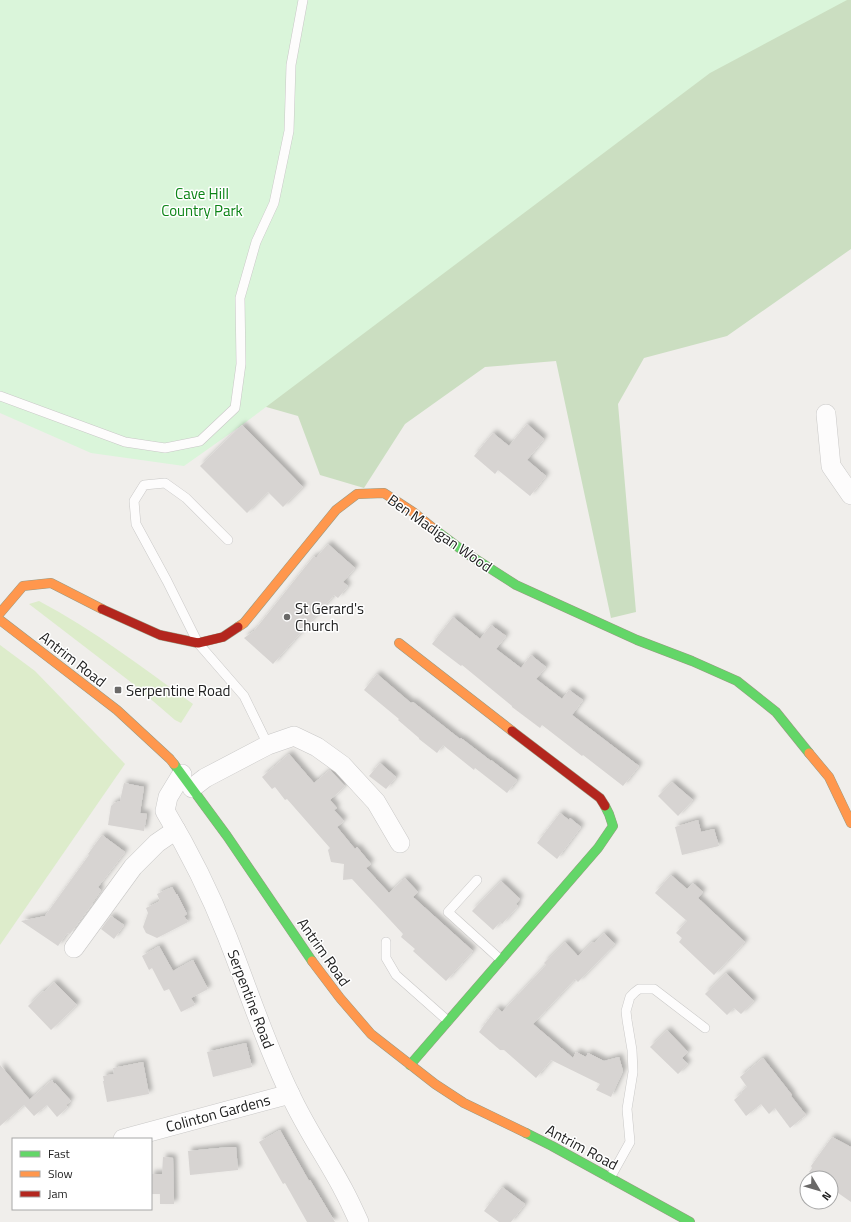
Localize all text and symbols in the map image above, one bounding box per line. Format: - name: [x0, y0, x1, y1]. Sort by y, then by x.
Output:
- park label: Cave Hill Country Park: [161, 182, 243, 222]
- street label: Ben Madigan Wood: [383, 488, 497, 578]
- place label: St Gerard's Church: [295, 597, 364, 637]
- marker: St Gerard's Church: [282, 612, 292, 622]
- street label: Antrim Road: [35, 626, 111, 692]
- place label: Serpentine Road: [126, 679, 230, 702]
- marker: Serpentine Road: [113, 685, 123, 695]
- street label: Antrim Road: [292, 913, 356, 991]
- street label: Serpentine Road: [222, 946, 280, 1052]
- street label: Colinton Gardens: [163, 1088, 273, 1138]
- street label: Antrim Road: [542, 1118, 622, 1176]
- legend: [12, 1138, 152, 1210]
- text: Fast: [48, 1144, 71, 1163]
- text: Slow: [48, 1164, 73, 1183]
- north arrow: [799, 1170, 839, 1210]
- text: Jam: [48, 1184, 68, 1203]
- text: N: [818, 1188, 836, 1204]

